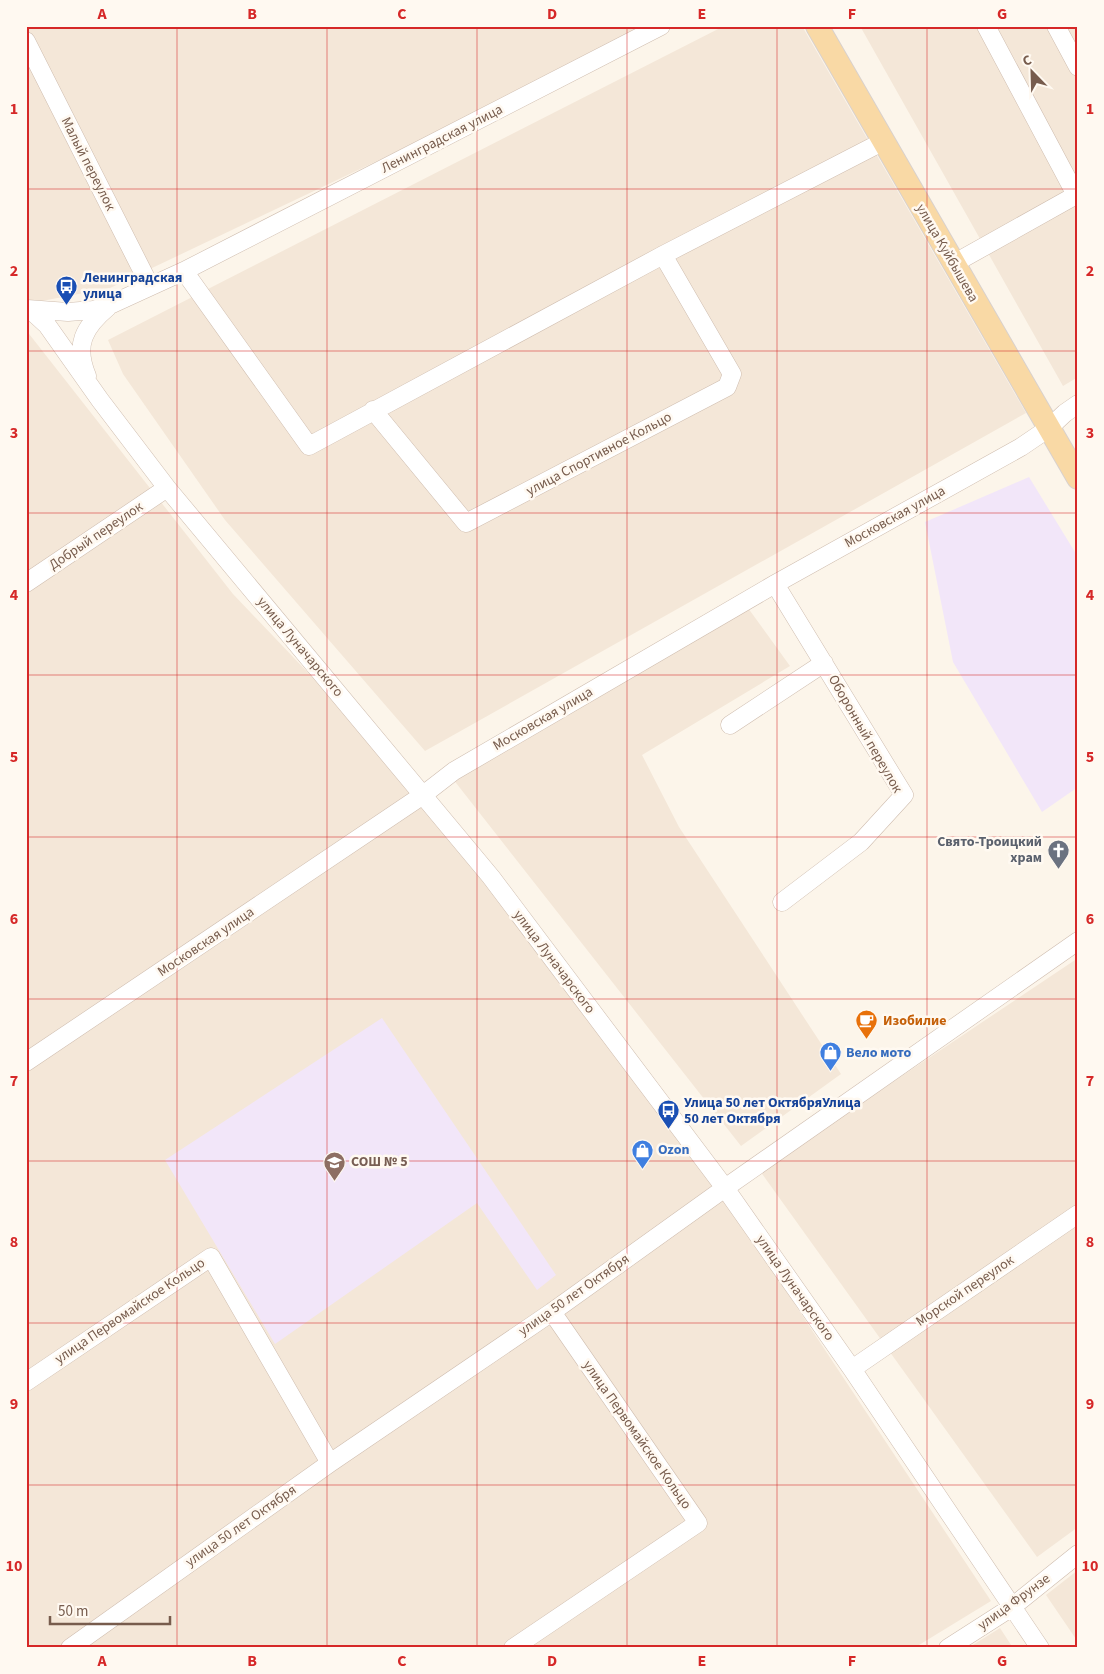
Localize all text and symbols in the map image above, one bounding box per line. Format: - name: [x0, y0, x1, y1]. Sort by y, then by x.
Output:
- text: A: [96, 3, 107, 25]
- text: B: [247, 3, 257, 25]
- text: C: [397, 3, 407, 25]
- text: D: [547, 3, 557, 25]
- text: E: [698, 3, 706, 25]
- text: F: [848, 3, 856, 25]
- text: G: [997, 3, 1007, 25]
- north arrow: [1006, 48, 1056, 98]
- text: С: [1020, 50, 1035, 72]
- text: 1: [10, 98, 18, 120]
- text: 1: [1086, 98, 1094, 120]
- street label: Ленинградская улица: [378, 100, 506, 178]
- street label: Малый переулок: [56, 114, 120, 214]
- street label: улица Куйбышева: [911, 200, 983, 306]
- text: 2: [10, 260, 18, 282]
- text: 2: [1086, 260, 1094, 282]
- place label: Ленинградская улица: [82, 268, 182, 304]
- bus stop icon: Ленинградская улица: [55, 274, 79, 305]
- street label: улица Спортивное Кольцо: [523, 407, 675, 501]
- text: 3: [10, 422, 18, 444]
- text: 3: [1086, 422, 1094, 444]
- street label: Московская улица: [841, 481, 949, 553]
- street label: Добрый переулок: [45, 497, 147, 575]
- text: 4: [10, 584, 19, 606]
- text: 4: [1086, 584, 1095, 606]
- street label: улица Луначарского: [252, 593, 348, 701]
- street label: Оборонный переулок: [823, 671, 907, 797]
- street label: Московская улица: [489, 682, 597, 756]
- text: 5: [10, 746, 18, 768]
- text: 5: [1086, 746, 1094, 768]
- place label: Свято-Троицкий храм: [937, 832, 1042, 868]
- church icon: Свято-Троицкий храм: [1046, 838, 1070, 869]
- street label: Московская улица: [154, 902, 258, 982]
- street label: улица Луначарского: [508, 906, 600, 1018]
- text: 6: [10, 908, 18, 930]
- text: 6: [1086, 908, 1094, 930]
- cafe icon: Изобилие: [855, 1009, 879, 1040]
- place label: Изобилие: [883, 1011, 946, 1031]
- shop icon: Вело мото: [818, 1041, 842, 1072]
- place label: Вело мото: [846, 1043, 912, 1063]
- text: 7: [10, 1070, 18, 1092]
- text: 7: [1086, 1070, 1094, 1092]
- place label: Улица 50 лет ОктябряУлица 50 лет Октября: [684, 1093, 861, 1129]
- bus stop icon: Улица 50 лет ОктябряУлица 50 лет Октября: [656, 1099, 680, 1130]
- shop icon: Ozon: [630, 1138, 654, 1169]
- place label: Ozon: [658, 1140, 689, 1160]
- school or university icon: СОШ № 5: [323, 1150, 347, 1181]
- place label: СОШ № 5: [351, 1152, 408, 1172]
- text: 8: [10, 1231, 18, 1253]
- street label: улица Луначарского: [751, 1231, 839, 1345]
- text: 8: [1086, 1231, 1094, 1253]
- street label: улица 50 лет Октября: [514, 1249, 634, 1341]
- street label: Морской переулок: [912, 1251, 1018, 1331]
- street label: улица Первомайское Кольцо: [51, 1253, 209, 1369]
- street label: улица Первомайское Кольцо: [578, 1357, 696, 1513]
- text: 9: [10, 1393, 18, 1415]
- text: 9: [1086, 1393, 1094, 1415]
- street label: улица 50 лет Октября: [181, 1480, 301, 1572]
- text: 10: [6, 1555, 22, 1577]
- text: 10: [1082, 1555, 1098, 1577]
- street label: улица Фрунзе: [974, 1569, 1054, 1635]
- scale bar: [50, 1594, 170, 1626]
- text: 50 m: [58, 1601, 88, 1622]
- text: A: [96, 1650, 107, 1672]
- text: B: [247, 1650, 257, 1672]
- text: C: [397, 1650, 407, 1672]
- text: D: [547, 1650, 557, 1672]
- text: E: [698, 1650, 706, 1672]
- text: F: [848, 1650, 856, 1672]
- text: G: [997, 1650, 1007, 1672]

